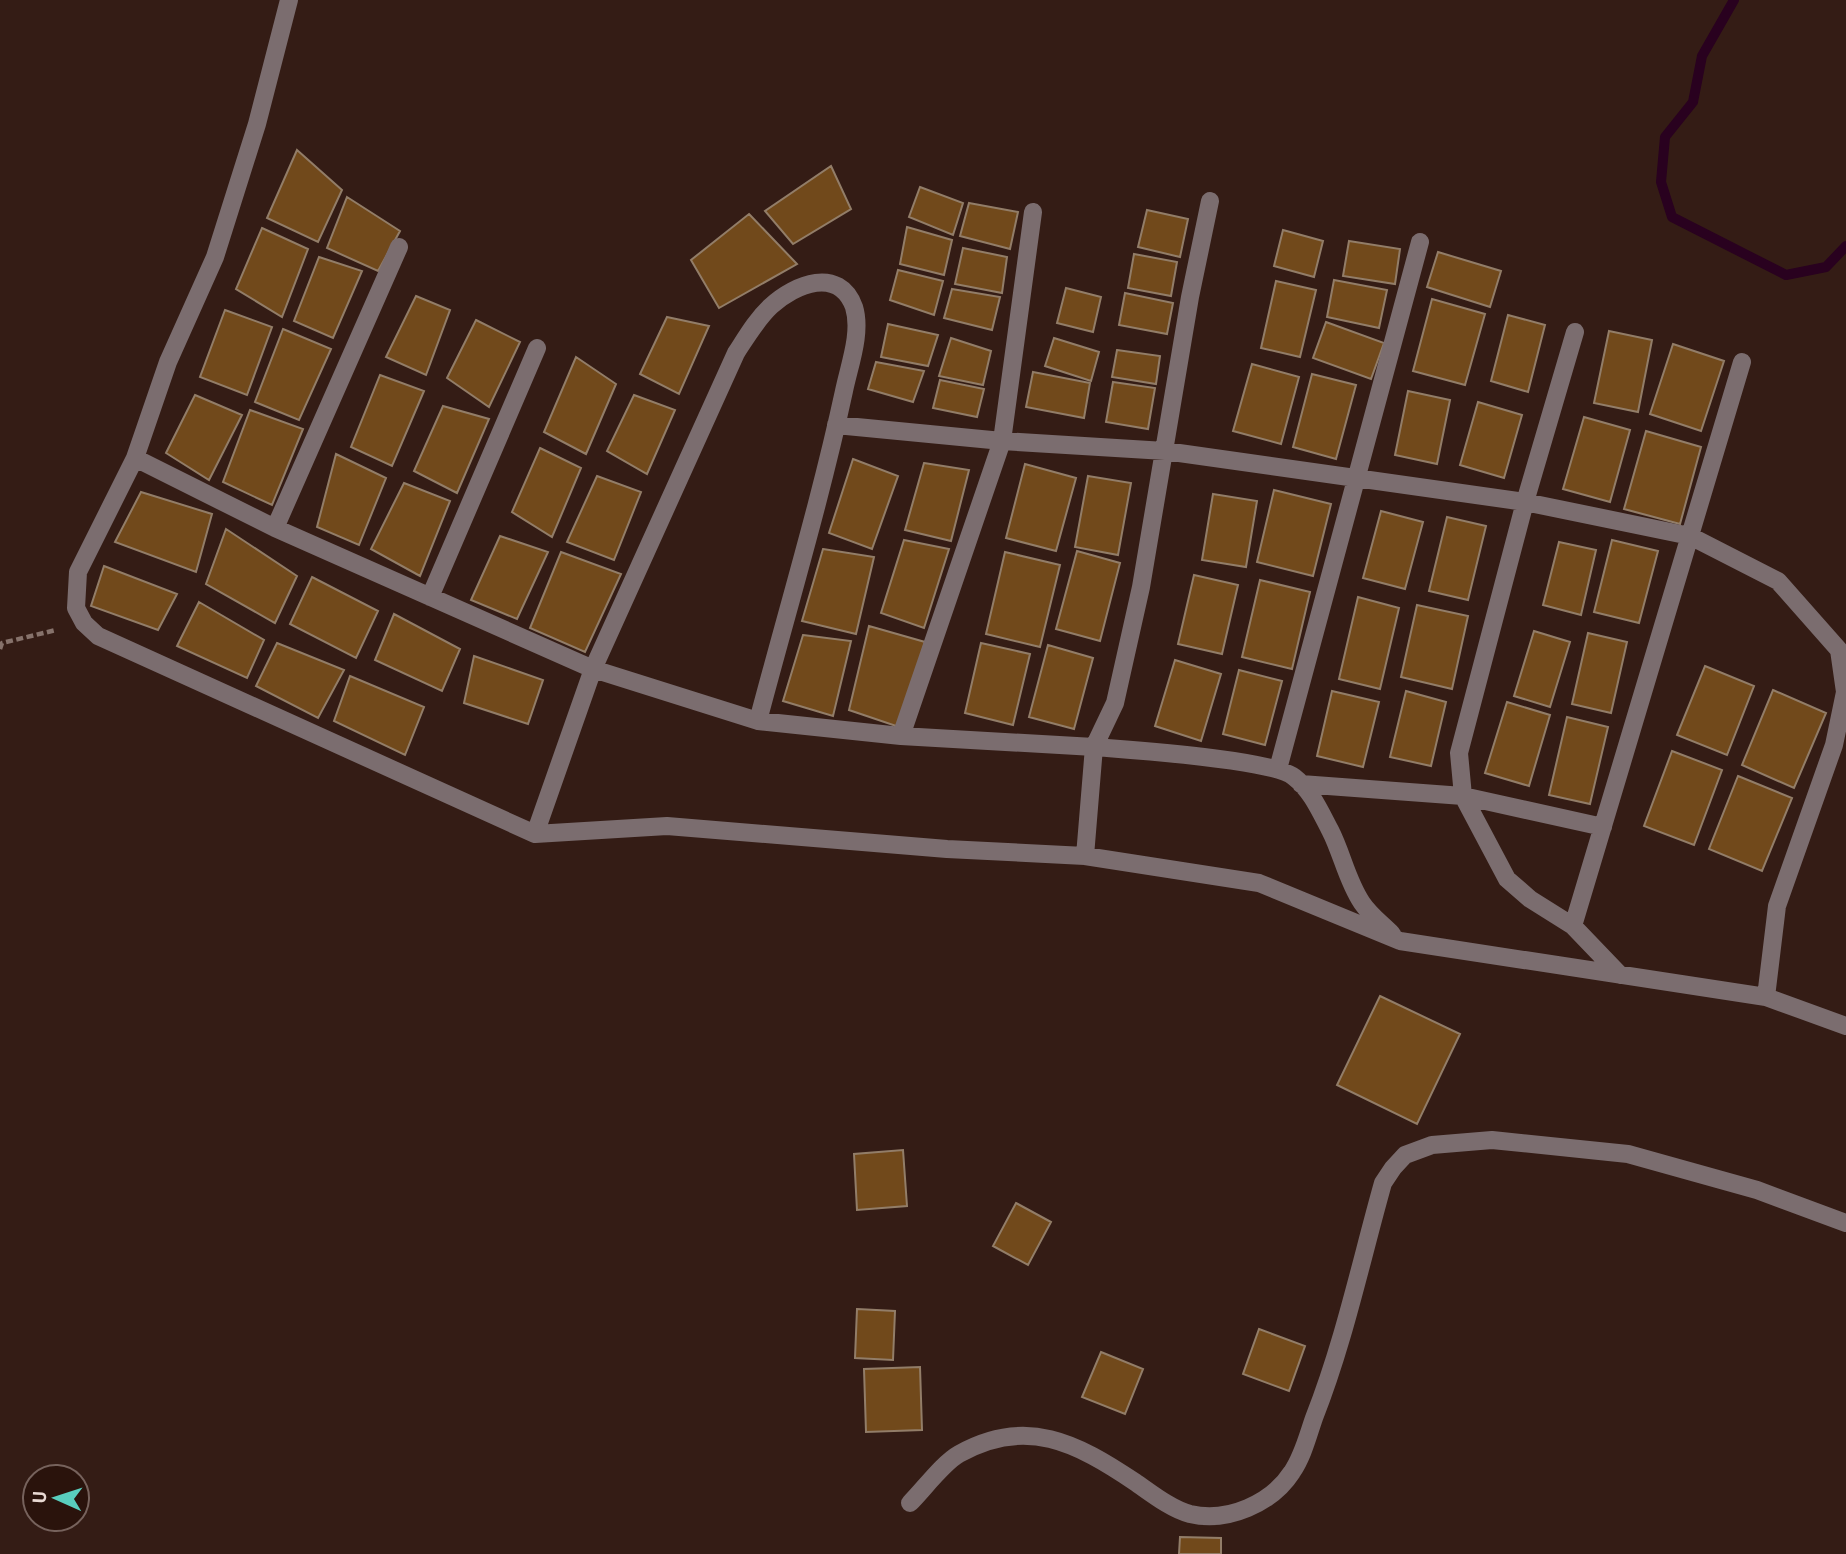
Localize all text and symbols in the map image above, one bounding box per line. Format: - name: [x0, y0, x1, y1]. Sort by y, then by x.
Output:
- north arrow: [21, 1463, 91, 1533]
- text: U: [27, 1491, 50, 1504]

